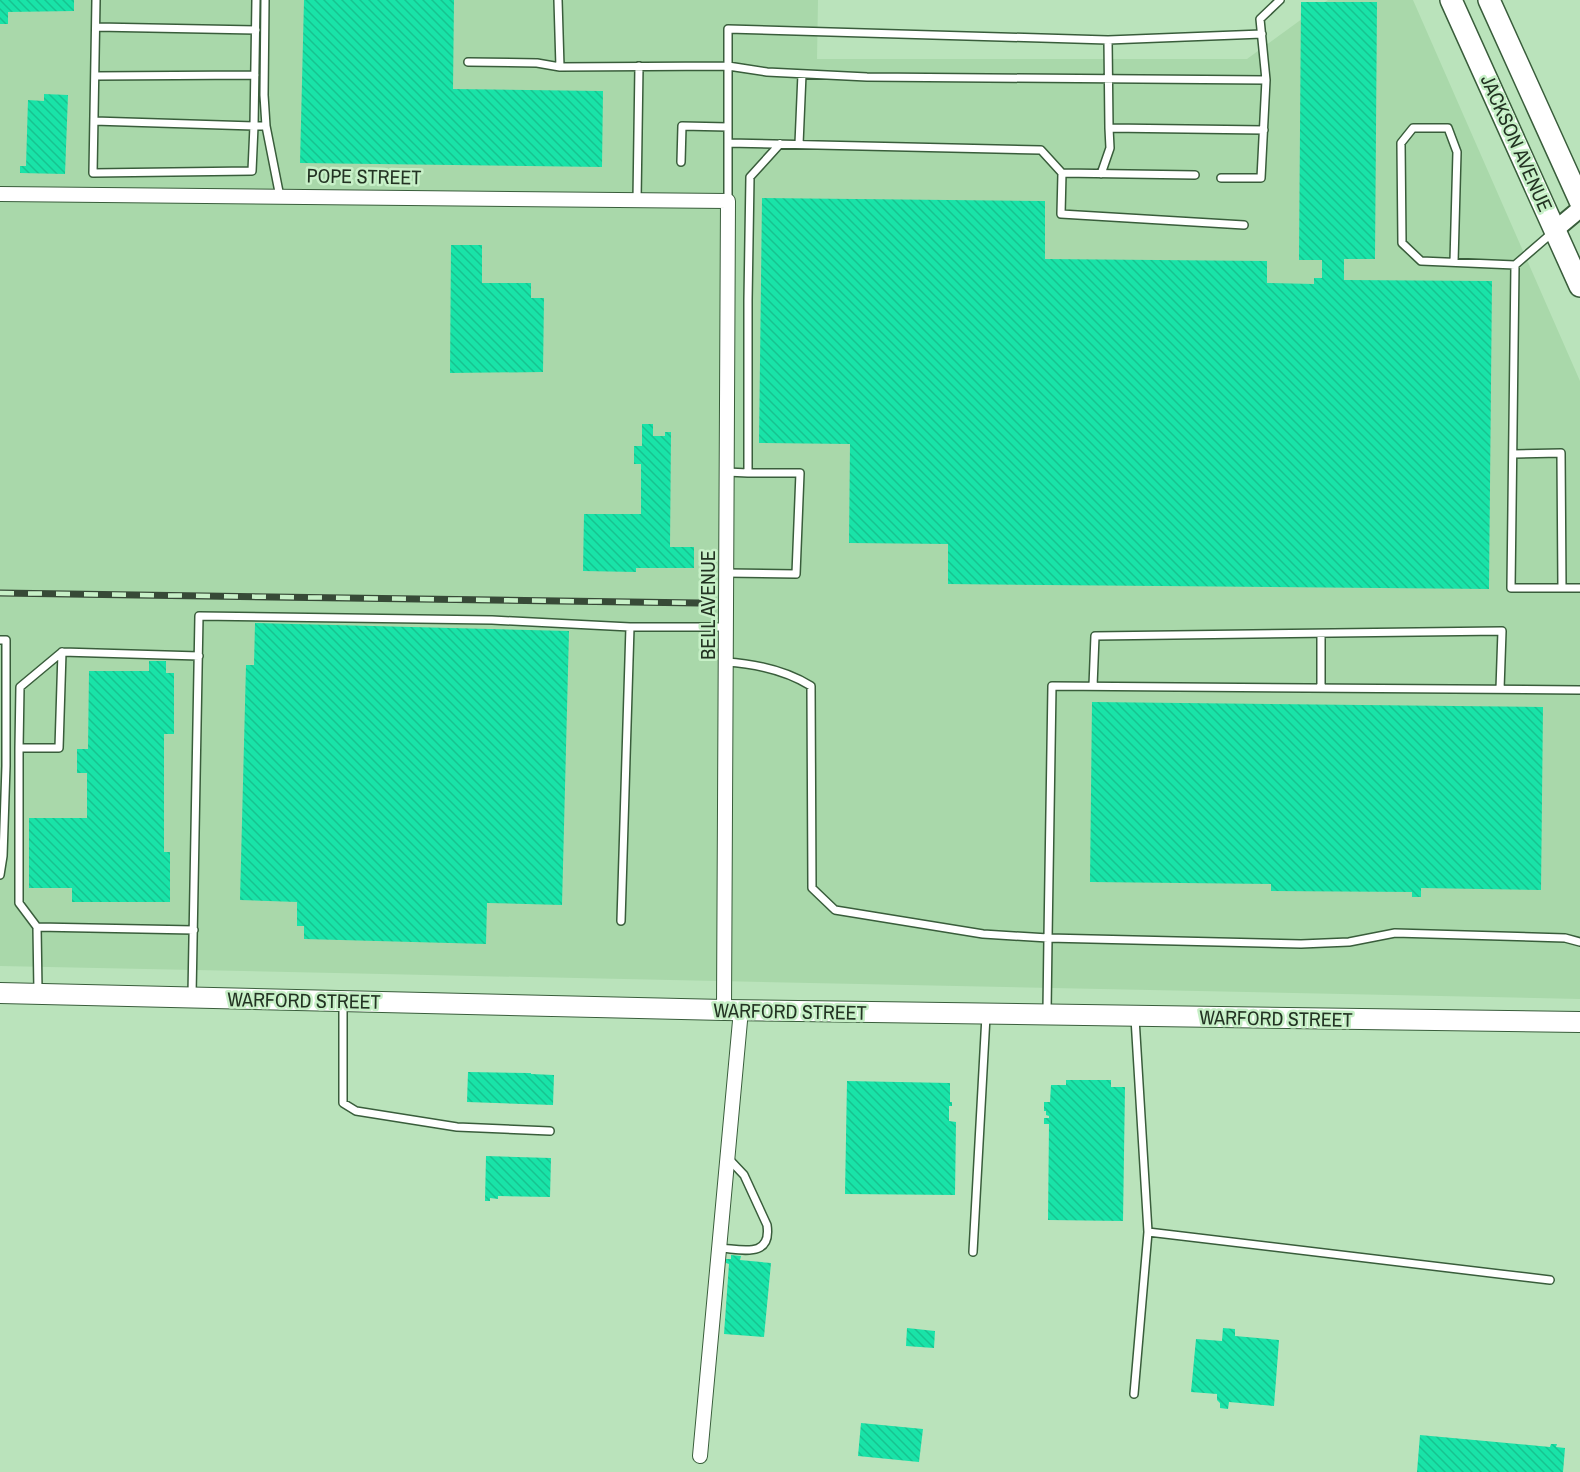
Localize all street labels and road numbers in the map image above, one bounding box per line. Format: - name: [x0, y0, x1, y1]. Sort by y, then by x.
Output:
- street label: JACKSON AVENUE: [1475, 70, 1559, 216]
- street label: POPE STREET: [306, 161, 422, 191]
- street label: BELL AVENUE: [694, 550, 721, 660]
- street label: WARFORD STREET: [227, 985, 381, 1015]
- street label: WARFORD STREET: [713, 996, 867, 1026]
- street label: WARFORD STREET: [1199, 1003, 1353, 1033]

